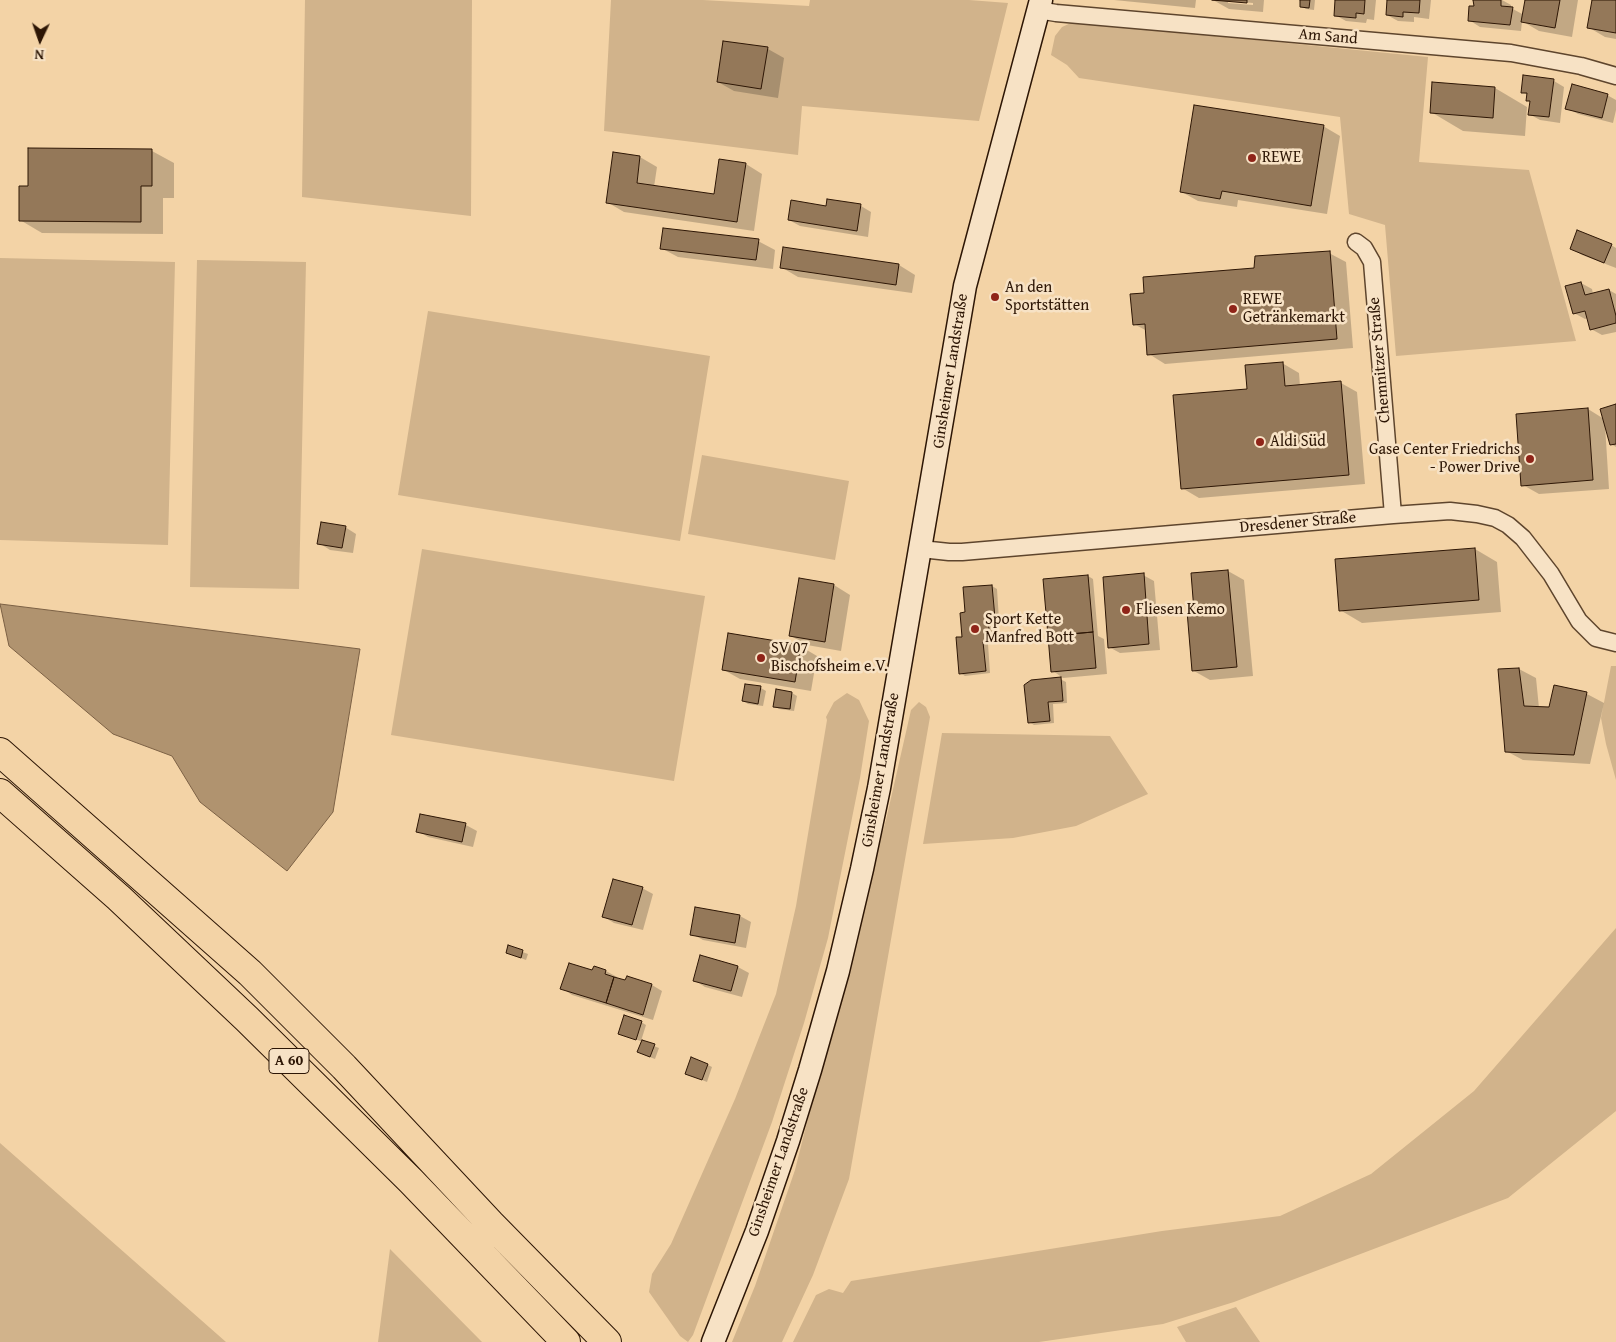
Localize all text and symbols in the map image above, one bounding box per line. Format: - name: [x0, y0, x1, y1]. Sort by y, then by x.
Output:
- north arrow: [15, 15, 65, 65]
- street label: Am Sand: [1298, 25, 1358, 49]
- text: N: [34, 45, 44, 65]
- place label: REWE: [1262, 148, 1301, 168]
- marker: REWE: [1246, 152, 1258, 164]
- place label: An den Sportstätten: [1005, 278, 1089, 316]
- place label: REWE Getränkemarkt: [1243, 290, 1345, 328]
- marker: An den Sportstätten: [989, 291, 1001, 303]
- street label: Ginsheimer Landstraße: [929, 292, 973, 450]
- street label: Chemnitzer Straße: [1365, 296, 1395, 424]
- marker: REWE Getränkemarkt: [1227, 303, 1239, 315]
- place label: Aldi Süd: [1270, 432, 1326, 452]
- marker: Aldi Süd: [1254, 436, 1266, 448]
- place label: Gase Center Friedrichs - Power Drive: [1369, 440, 1520, 478]
- marker: Gase Center Friedrichs - Power Drive: [1524, 453, 1536, 465]
- street label: Dresdener Straße: [1239, 508, 1357, 538]
- place label: Fliesen Kemo: [1136, 600, 1225, 620]
- marker: Fliesen Kemo: [1120, 604, 1132, 616]
- place label: Sport Kette Manfred Bott: [985, 610, 1074, 648]
- marker: Sport Kette Manfred Bott: [969, 623, 981, 635]
- place label: SV 07 Bischofsheim e.V.: [771, 639, 888, 677]
- marker: SV 07 Bischofsheim e.V.: [755, 652, 767, 664]
- street label: Ginsheimer Landstraße: [858, 691, 904, 849]
- road number: A 60: [269, 1048, 309, 1074]
- street label: Ginsheimer Landstraße: [744, 1085, 814, 1239]

